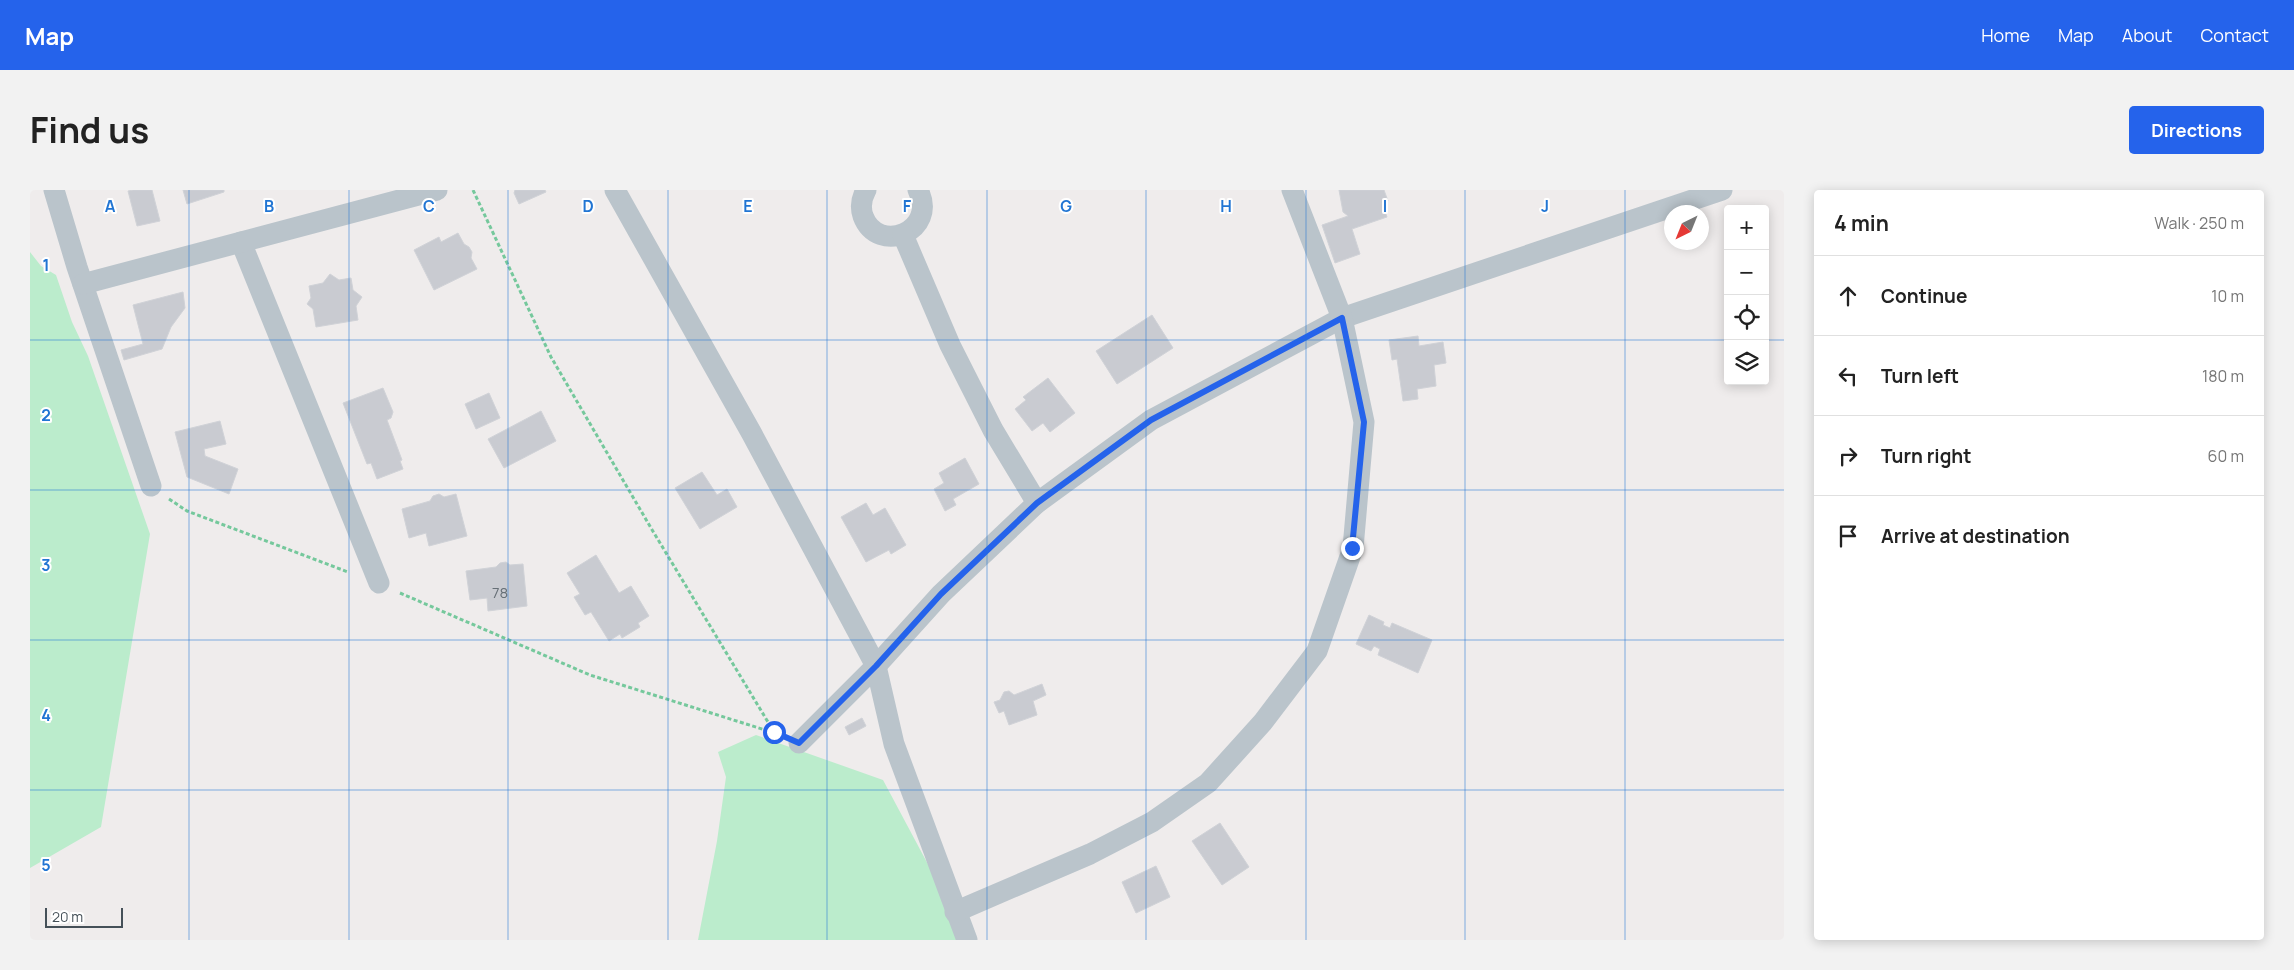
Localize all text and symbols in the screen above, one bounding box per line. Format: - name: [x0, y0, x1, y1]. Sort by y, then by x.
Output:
- text: Map: [25, 19, 74, 52]
- text: Home: [1981, 23, 2030, 47]
- text: Map: [2058, 23, 2094, 47]
- text: About: [2122, 23, 2172, 47]
- text: Contact: [2200, 23, 2269, 47]
- text: Find us: [30, 106, 149, 154]
- button: Directions: [2129, 106, 2264, 154]
- text: A: [105, 195, 116, 217]
- text: B: [264, 195, 274, 217]
- text: C: [423, 195, 435, 217]
- text: D: [582, 195, 594, 217]
- text: E: [743, 195, 753, 217]
- text: F: [903, 195, 912, 217]
- text: G: [1060, 195, 1072, 217]
- text: H: [1220, 195, 1232, 217]
- text: I: [1383, 195, 1387, 217]
- text: J: [1541, 195, 1549, 217]
- north arrow: [1664, 205, 1709, 250]
- map controls: [1724, 205, 1769, 385]
- button: +: [1724, 205, 1769, 250]
- text: 4 min: [1834, 209, 1889, 237]
- text: Walk · 250 m: [2154, 212, 2244, 234]
- button: −: [1724, 250, 1769, 295]
- text: 1: [42, 254, 50, 276]
- icon: ahead: [1834, 282, 1862, 310]
- text: Continue: [1881, 283, 1967, 309]
- text: 10 m: [2211, 285, 2244, 307]
- button: locate: [1724, 295, 1769, 340]
- button: layers: [1724, 340, 1769, 385]
- icon: left: [1834, 362, 1862, 390]
- text: Turn left: [1881, 363, 1959, 389]
- text: 180 m: [2202, 365, 2244, 387]
- text: 2: [41, 404, 51, 426]
- icon: right: [1834, 442, 1862, 470]
- text: Turn right: [1881, 443, 1971, 469]
- text: 60 m: [2208, 445, 2244, 467]
- icon: arrive: [1834, 522, 1862, 550]
- text: Arrive at destination: [1881, 523, 2070, 549]
- route end: [1341, 537, 1364, 560]
- text: 3: [41, 554, 51, 576]
- house number: 78: [492, 582, 508, 603]
- text: 4: [41, 704, 51, 726]
- route start: [763, 721, 786, 744]
- text: 5: [41, 854, 51, 876]
- scale bar: [45, 905, 122, 928]
- text: 20 m: [52, 907, 83, 926]

